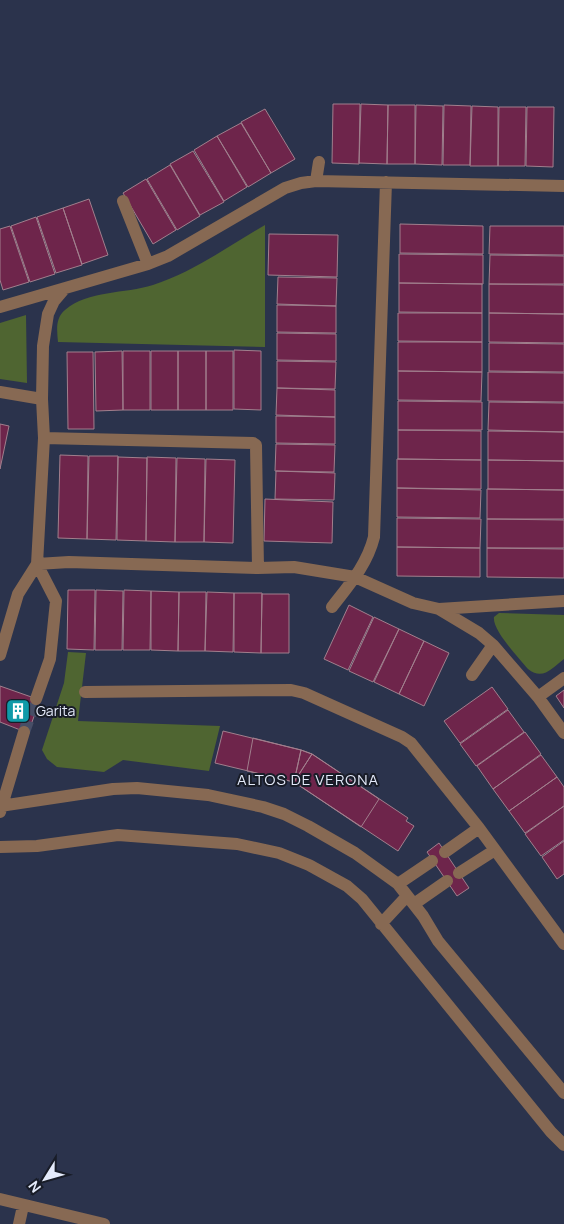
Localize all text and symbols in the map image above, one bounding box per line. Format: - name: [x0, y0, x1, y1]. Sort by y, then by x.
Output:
- building icon: Garita: [5, 698, 31, 724]
- place label: Garita: [36, 701, 75, 720]
- district label: ALTOS DE VERONA: [237, 769, 379, 790]
- north arrow: [20, 1154, 70, 1204]
- text: N: [24, 1177, 45, 1197]

